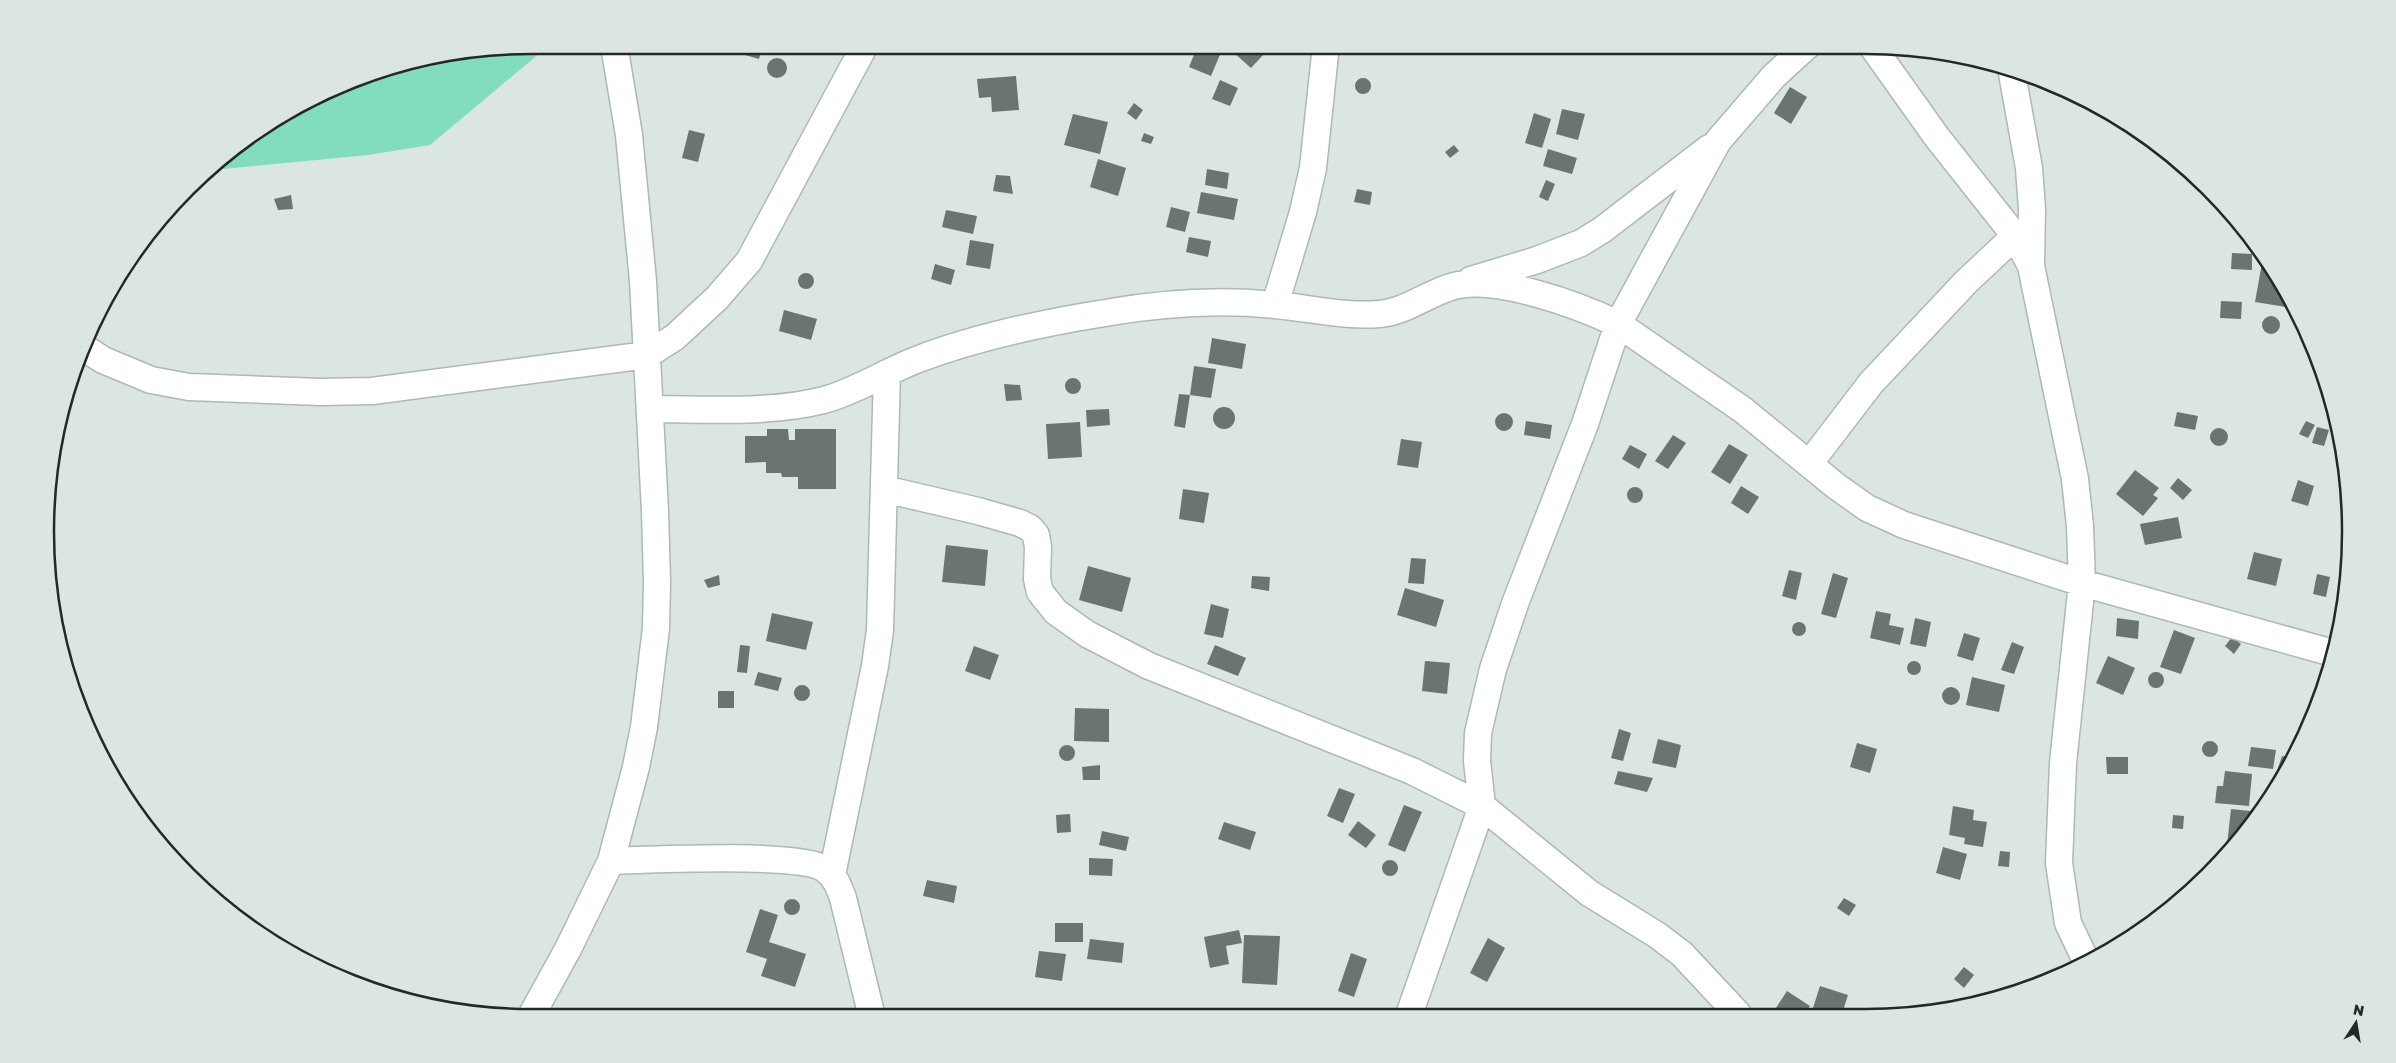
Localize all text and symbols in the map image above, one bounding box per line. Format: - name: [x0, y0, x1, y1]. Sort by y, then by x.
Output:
- north arrow: [2331, 998, 2381, 1048]
- text: N: [2352, 1000, 2366, 1019]

